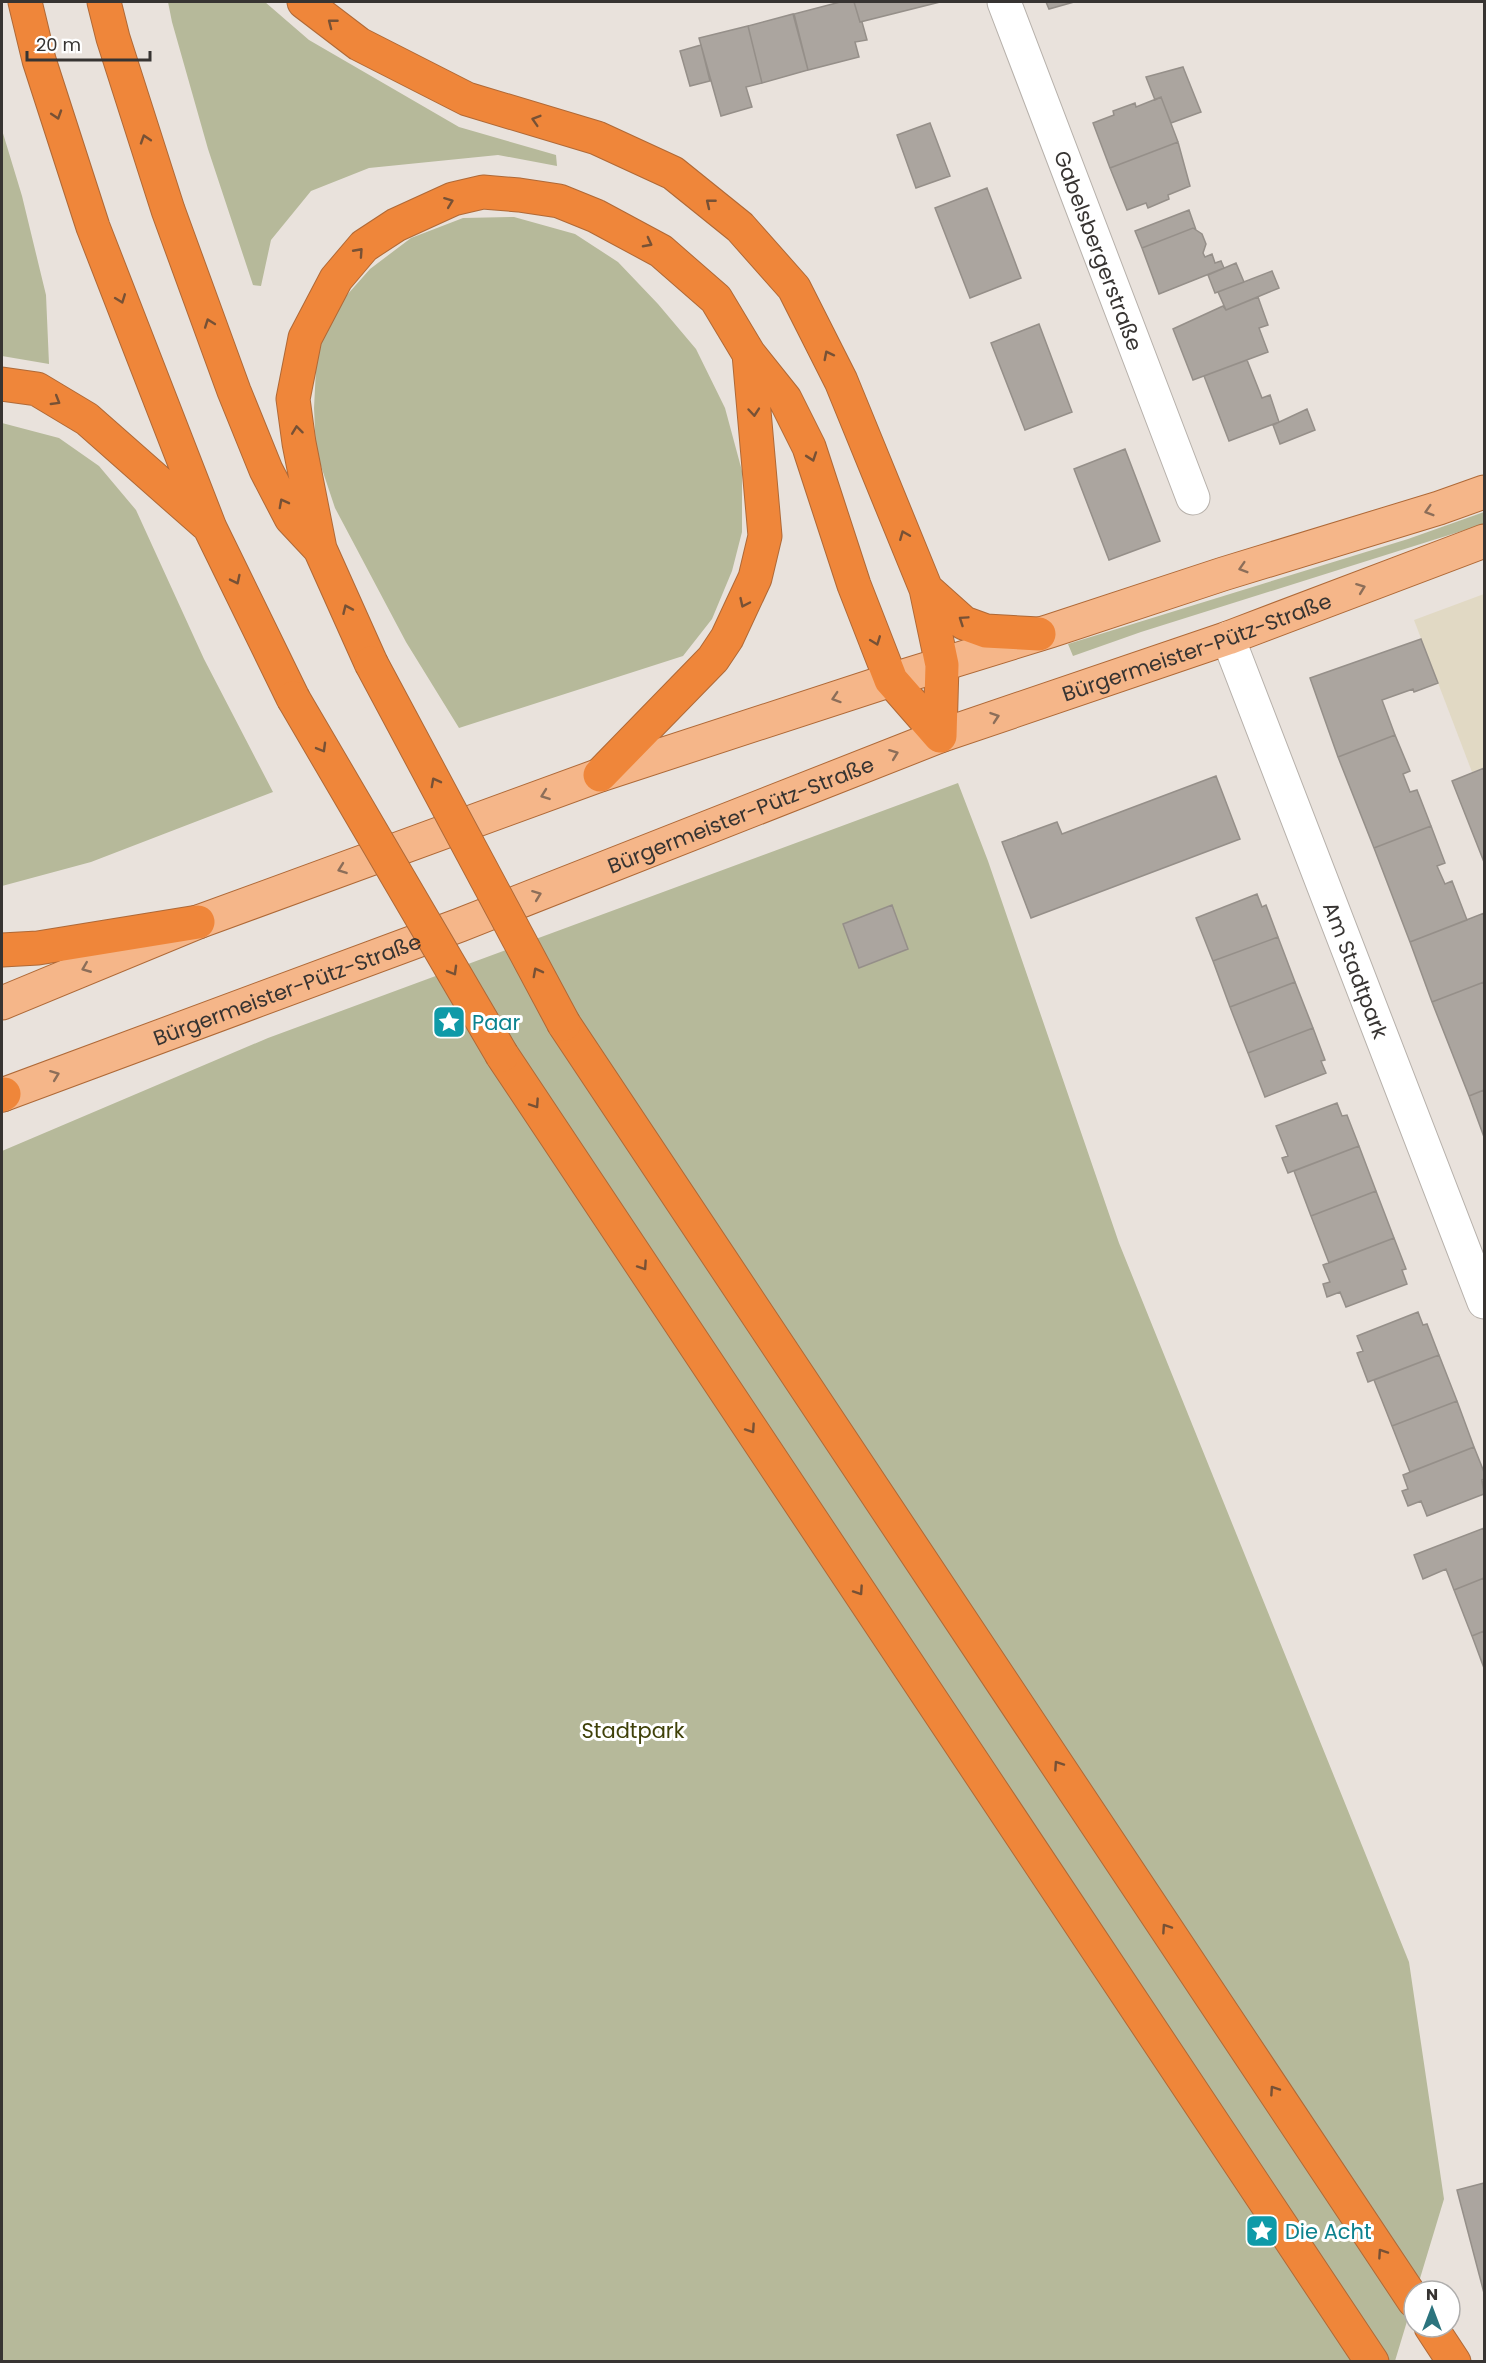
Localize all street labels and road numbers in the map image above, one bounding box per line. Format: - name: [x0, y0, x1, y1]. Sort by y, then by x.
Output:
- street label: Gabelsbergerstraße: [1047, 146, 1150, 355]
- street label: Bürgermeister-Pütz-Straße: [1058, 586, 1335, 708]
- street label: Bürgermeister-Pütz-Straße: [603, 749, 878, 880]
- street label: Am Stadtpark: [1317, 898, 1396, 1043]
- street label: Bürgermeister-Pütz-Straße: [149, 926, 425, 1052]

